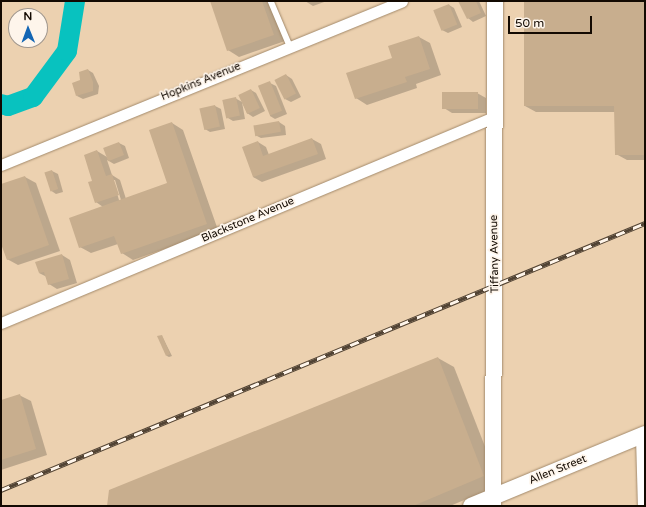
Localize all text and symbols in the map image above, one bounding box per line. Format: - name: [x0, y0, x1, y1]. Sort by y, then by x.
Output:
- north arrow: [8, 8, 48, 48]
- scale bar: [510, 8, 594, 34]
- text: N: [23, 10, 32, 23]
- text: 50 m: [515, 16, 544, 30]
- street label: Hopkins Avenue: [159, 60, 243, 104]
- street label: Blackstone Avenue: [200, 194, 296, 246]
- street label: Tiffany Avenue: [488, 215, 502, 293]
- street label: Allen Street: [527, 452, 589, 488]

